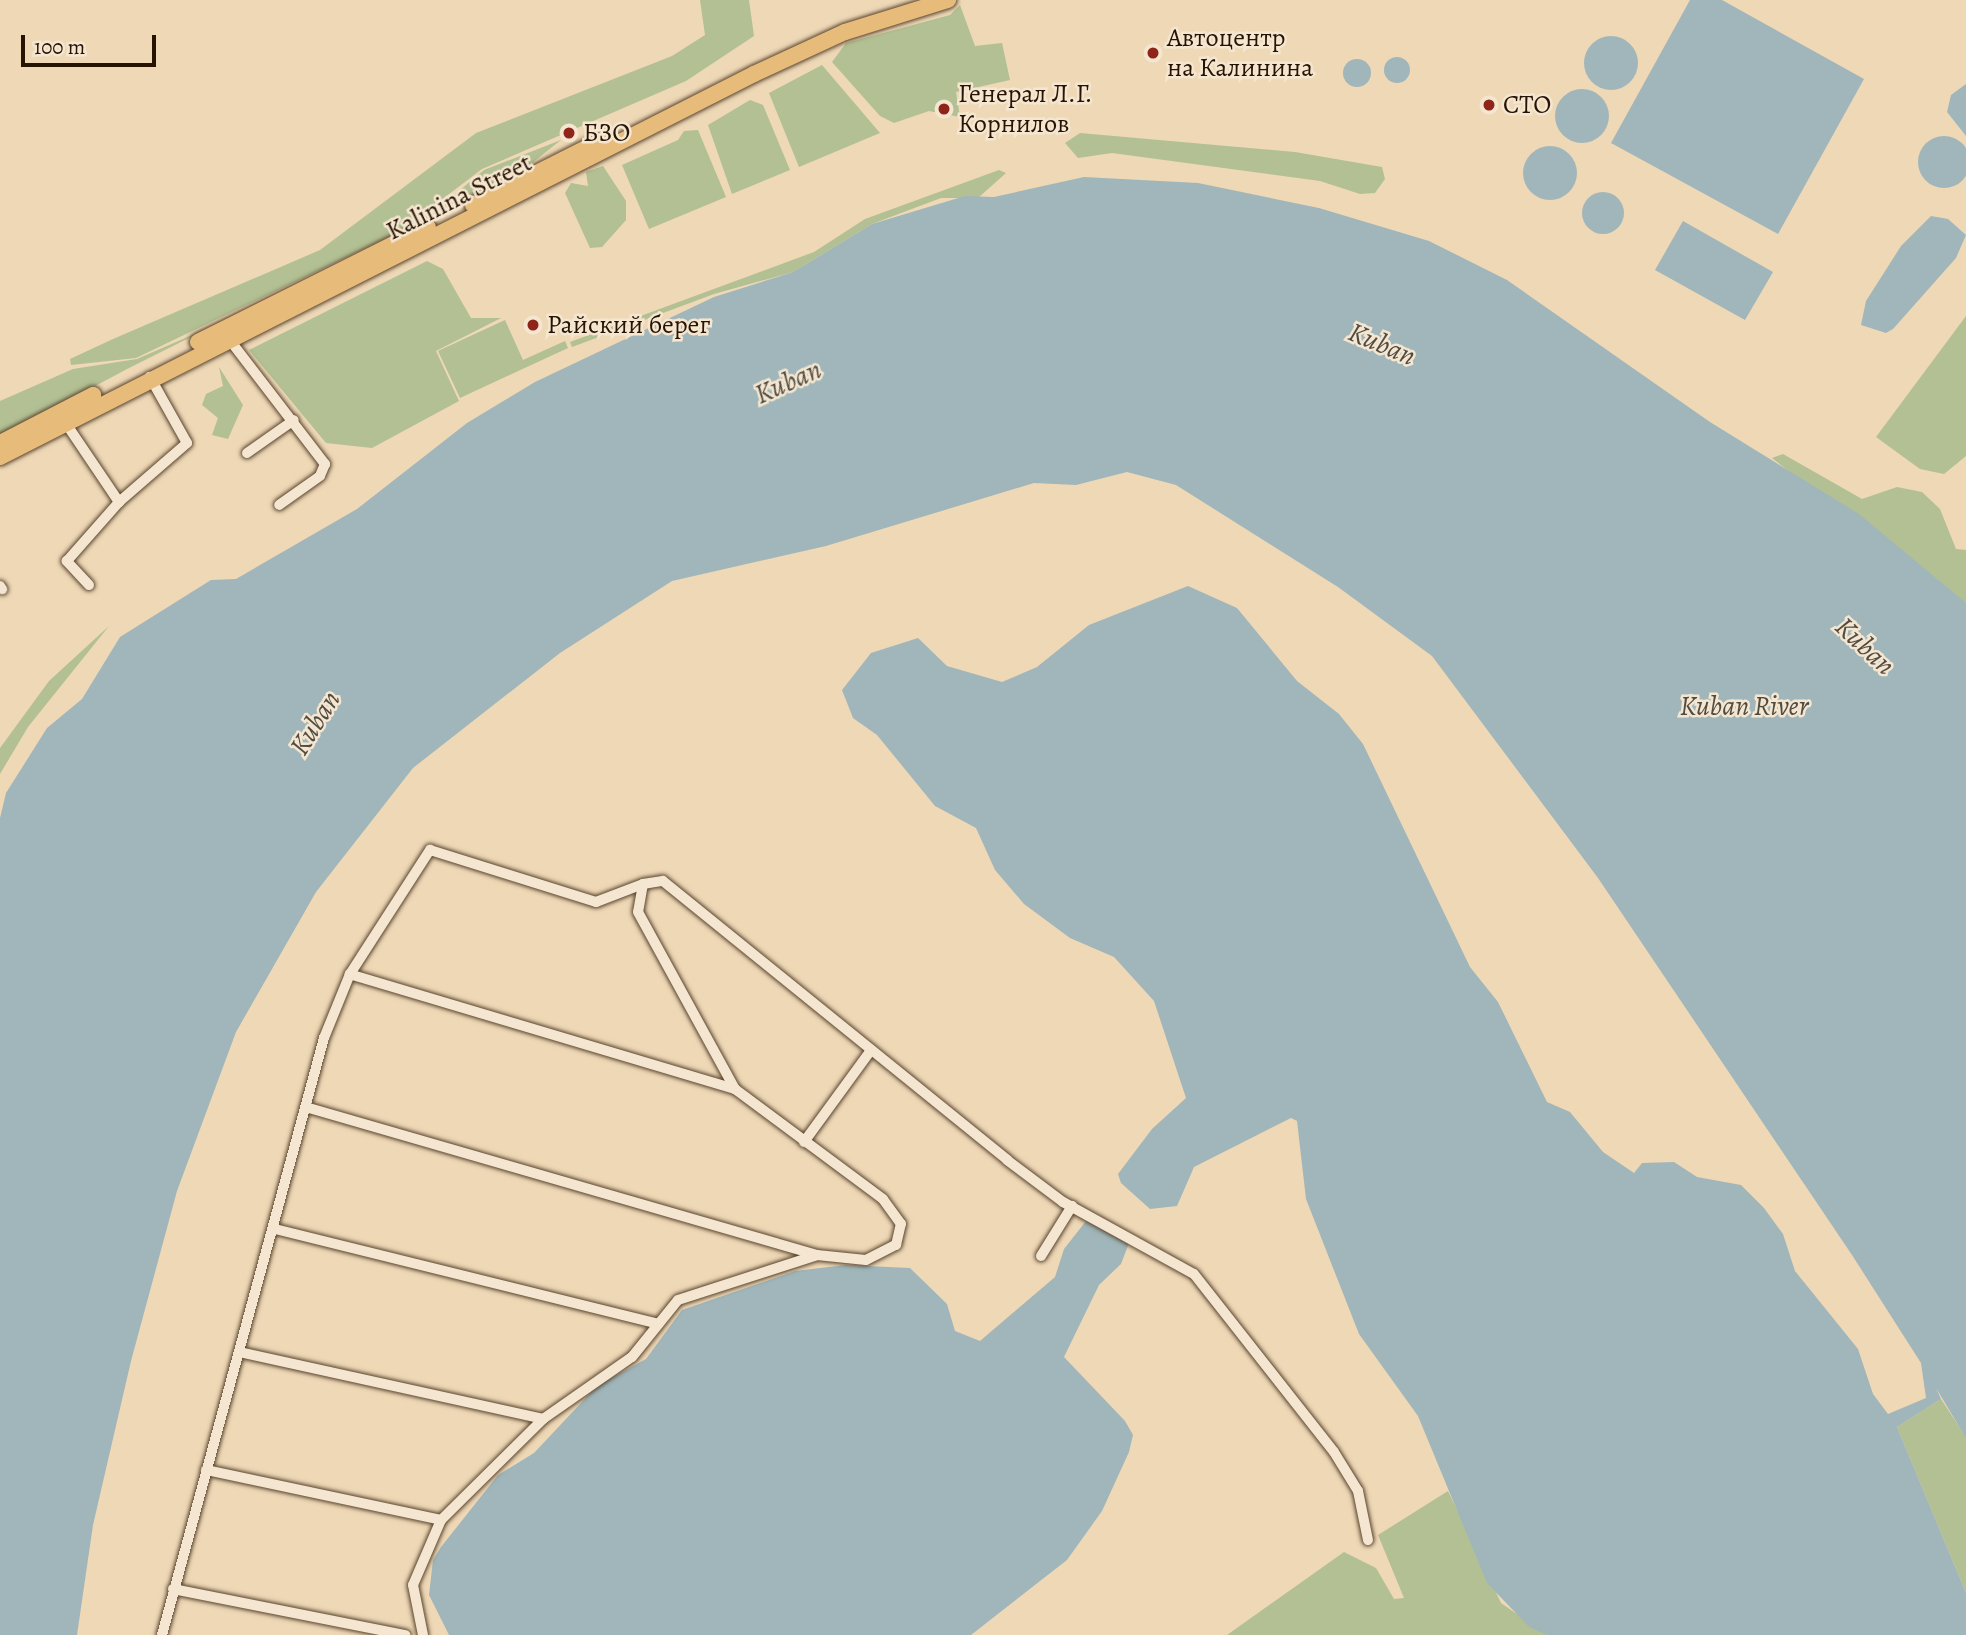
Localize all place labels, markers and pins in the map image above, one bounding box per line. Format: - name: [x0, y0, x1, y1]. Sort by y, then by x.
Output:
- place label: Автоцентр на Калинина: [1167, 22, 1313, 84]
- marker: Автоцентр на Калинина: [1145, 45, 1161, 61]
- place label: Генерал Л.Г. Корнилов: [958, 78, 1092, 140]
- place label: СТО: [1503, 89, 1551, 121]
- marker: СТО: [1481, 97, 1497, 113]
- marker: Генерал Л.Г. Корнилов: [936, 101, 952, 117]
- place label: БЗО: [583, 117, 630, 149]
- marker: БЗО: [561, 125, 577, 141]
- place label: Райский берег: [547, 309, 710, 341]
- marker: Райский берег: [525, 317, 541, 333]

